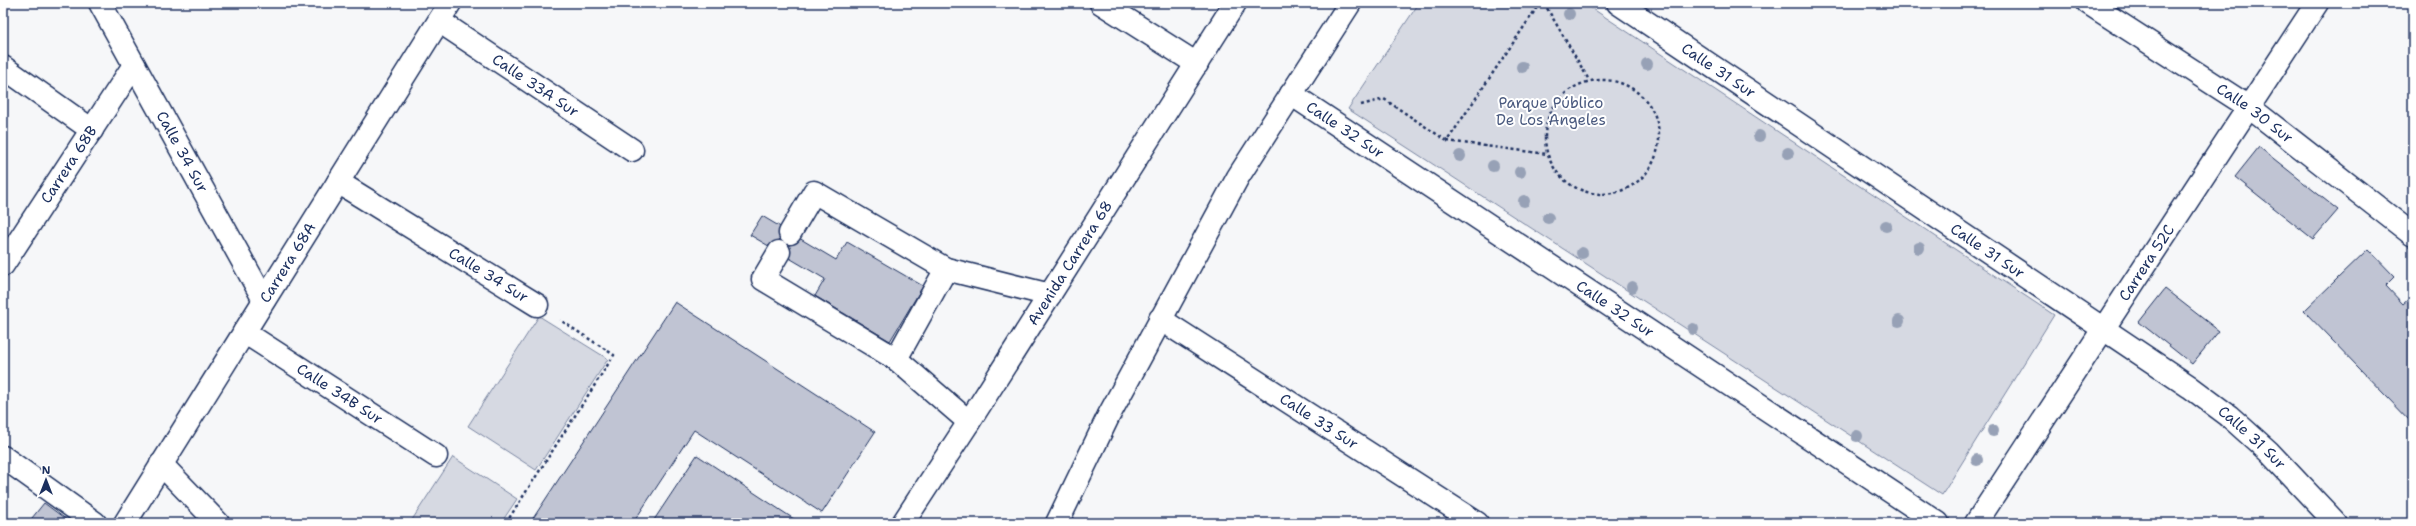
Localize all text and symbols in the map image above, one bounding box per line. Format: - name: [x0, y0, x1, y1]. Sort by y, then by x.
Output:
- street label: Calle 31 Sur: [1677, 38, 1760, 103]
- street label: Calle 33A Sur: [488, 49, 583, 122]
- street label: Calle 30 Sur: [2213, 79, 2297, 148]
- park label: Parque Público De Los Angeles: [1496, 93, 1606, 130]
- street label: Calle 32 Sur: [1302, 97, 1388, 163]
- street label: Calle 34 Sur: [152, 108, 213, 196]
- street label: Carrera 68B: [36, 122, 102, 207]
- street label: Avenida Carrera 68: [1023, 197, 1117, 329]
- street label: Carrera 68A: [255, 219, 320, 307]
- street label: Calle 31 Sur: [1946, 219, 2029, 283]
- street label: Carrera 52C: [2114, 221, 2179, 305]
- street label: Calle 34 Sur: [445, 243, 532, 307]
- street label: Calle 32 Sur: [1572, 276, 1658, 342]
- street label: Calle 34B Sur: [293, 359, 387, 429]
- street label: Calle 33 Sur: [1276, 389, 1362, 454]
- street label: Calle 31 Sur: [2214, 401, 2290, 474]
- north arrow: [26, 460, 66, 500]
- text: N: [42, 463, 51, 478]

